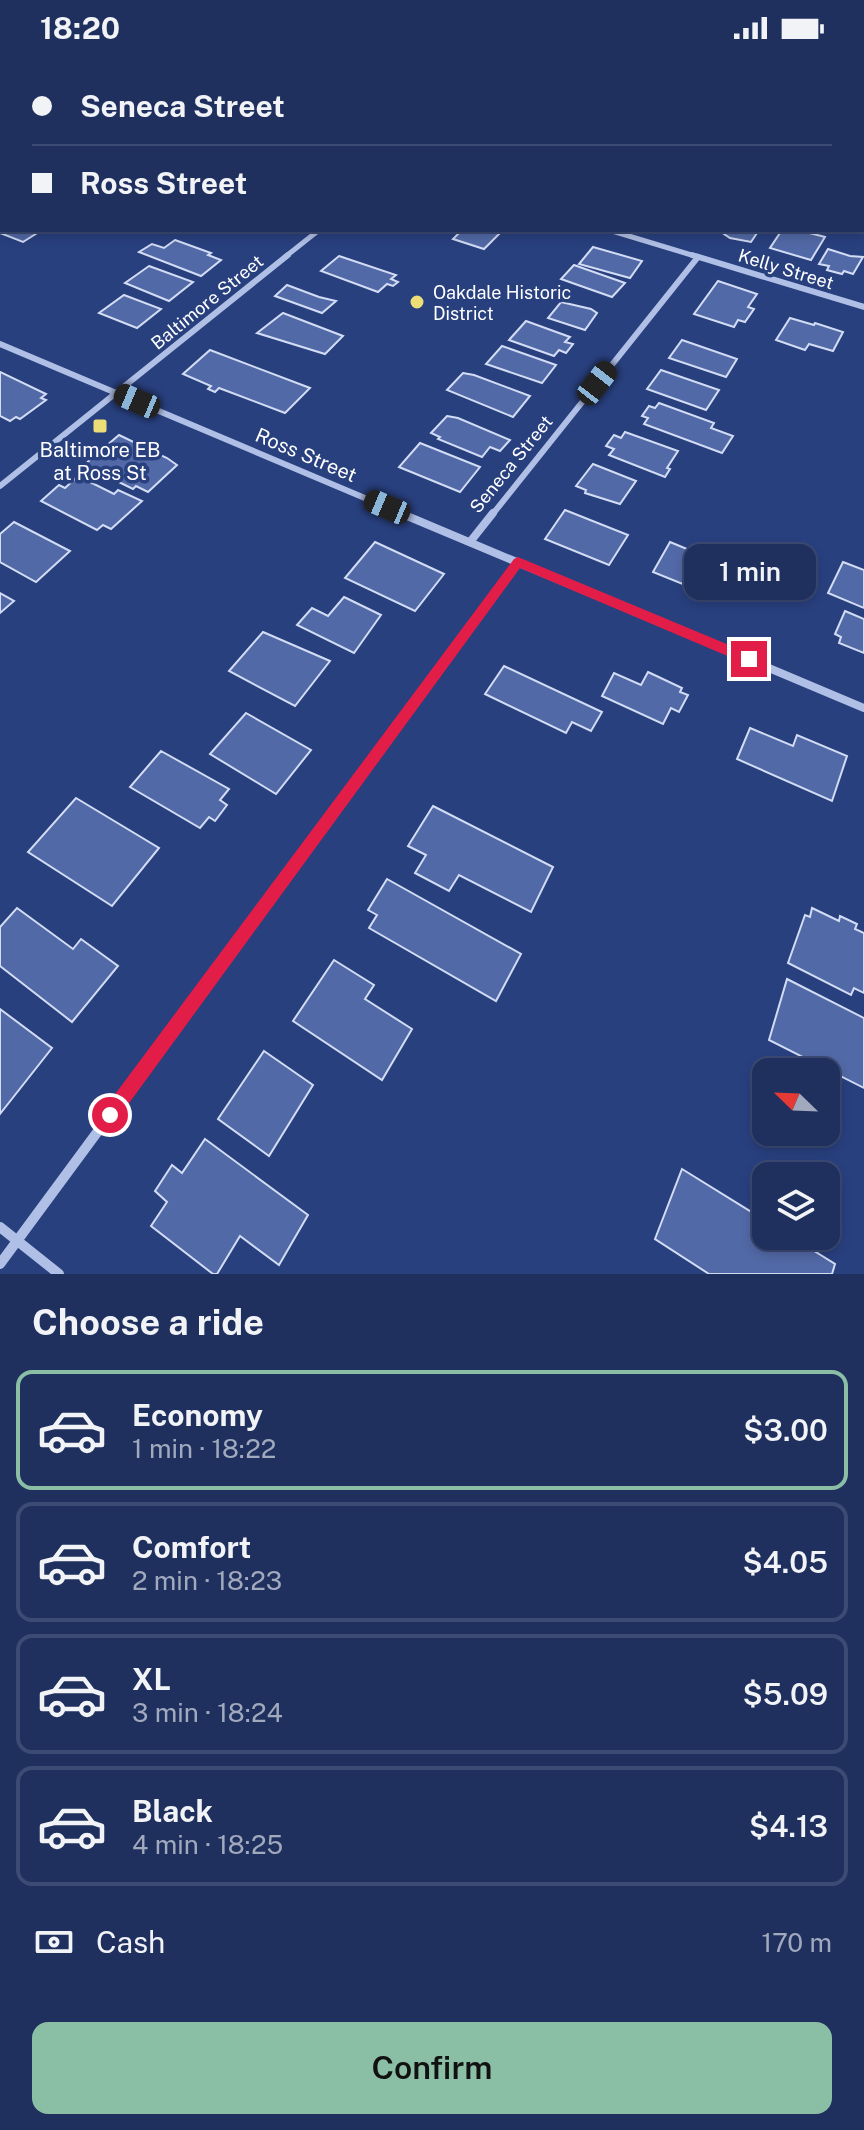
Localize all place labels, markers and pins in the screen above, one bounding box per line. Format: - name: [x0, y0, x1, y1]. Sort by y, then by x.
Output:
- place label: Oakdale Historic District: [433, 282, 571, 324]
- marker: Oakdale Historic District: [408, 293, 426, 311]
- marker: Baltimore EB at Ross St: [91, 417, 109, 435]
- place label: Baltimore EB at Ross St: [40, 438, 160, 485]

